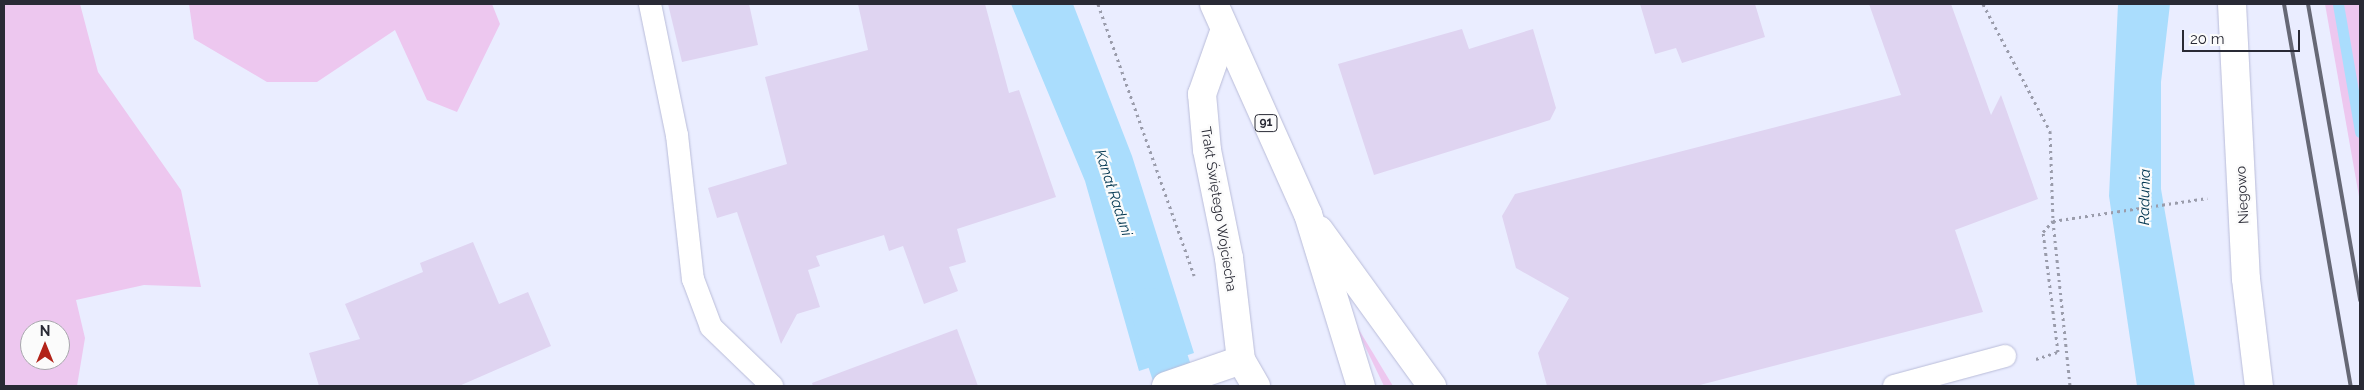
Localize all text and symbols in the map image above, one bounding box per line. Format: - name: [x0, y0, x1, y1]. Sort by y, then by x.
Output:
- scale bar: [2184, 20, 2302, 52]
- text: 20 m: [2190, 30, 2225, 48]
- road number: 91: [1254, 114, 1278, 132]
- street label: Trakt Świętego Wojciecha: [1198, 125, 1240, 293]
- water label: Kanał Raduni: [1090, 147, 1136, 239]
- street label: Niegowo: [2232, 165, 2252, 225]
- water label: Radunia: [2136, 169, 2154, 225]
- north arrow: [20, 320, 70, 370]
- text: N: [40, 323, 50, 339]

